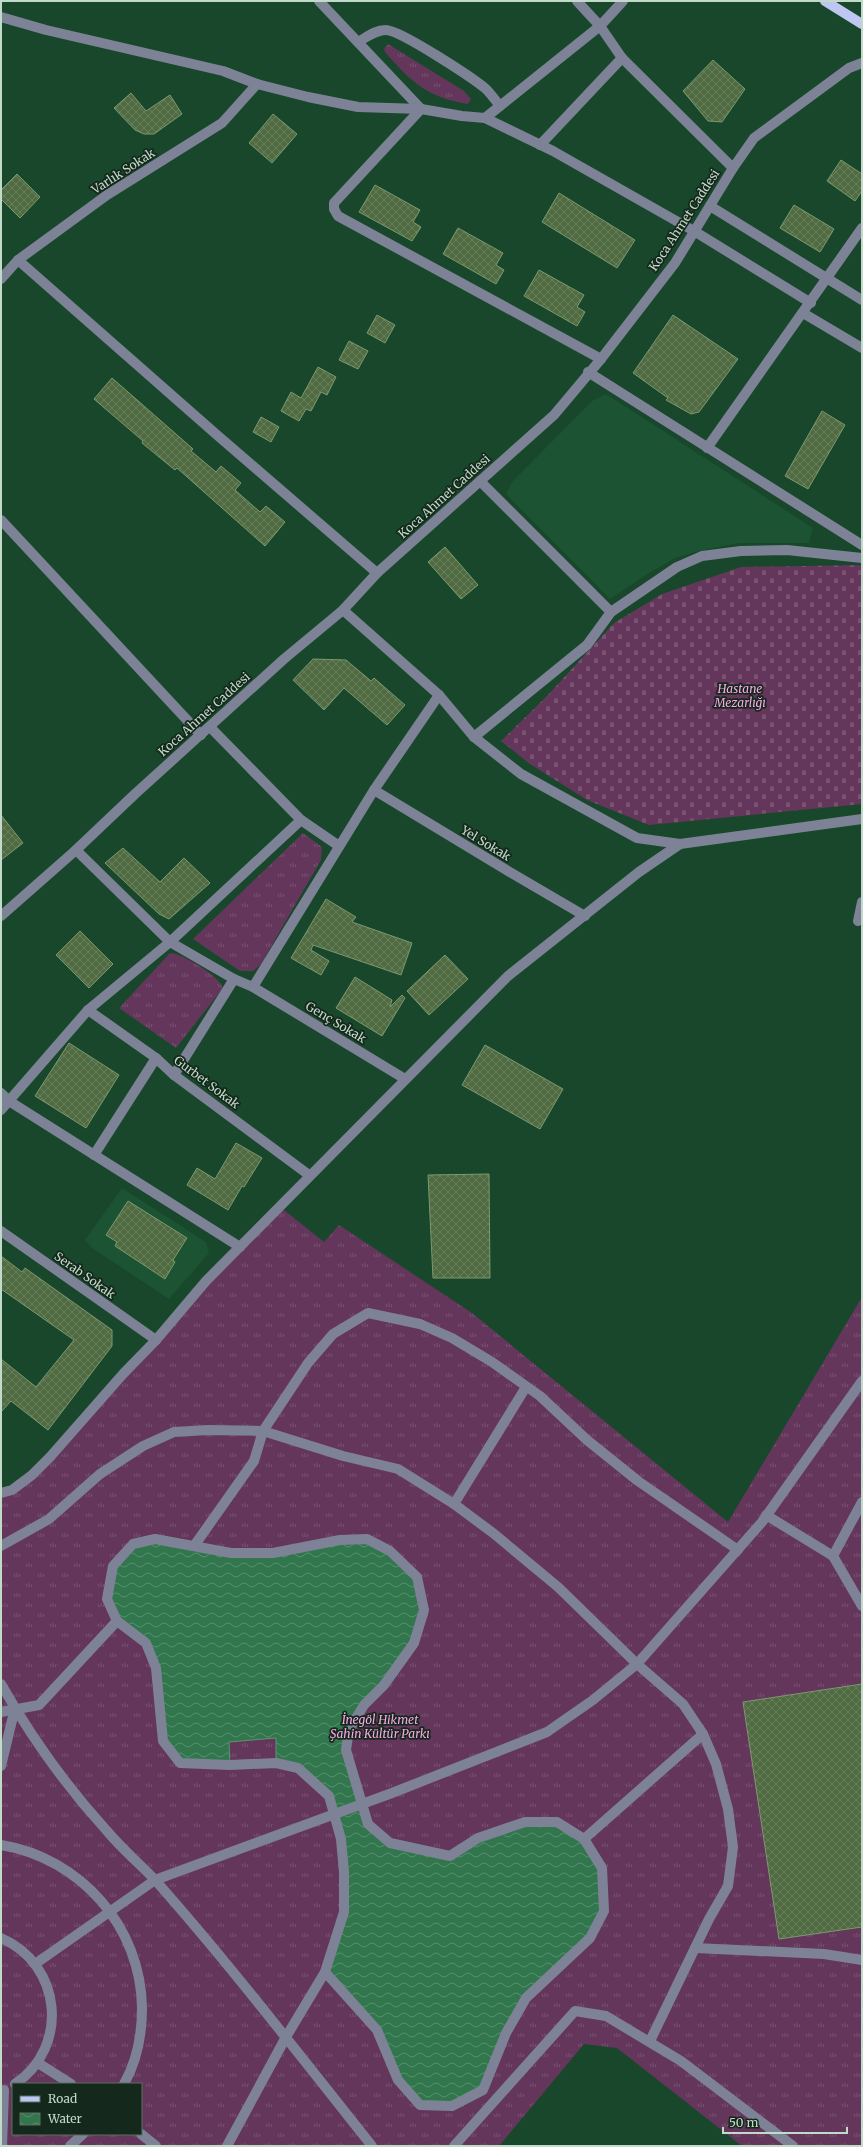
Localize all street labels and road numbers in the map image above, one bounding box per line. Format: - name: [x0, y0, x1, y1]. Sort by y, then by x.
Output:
- street label: Varlık Sokak: [88, 145, 158, 198]
- street label: Koca Ahmet Caddesi: [646, 166, 723, 274]
- street label: Koca Ahmet Caddesi: [395, 451, 493, 541]
- street label: Koca Ahmet Caddesi: [155, 669, 253, 759]
- street label: Yel Sokak: [458, 822, 514, 864]
- street label: Genç Sokak: [303, 998, 369, 1046]
- street label: Gurbet Sokak: [171, 1052, 243, 1112]
- street label: Serab Sokak: [52, 1248, 119, 1302]

